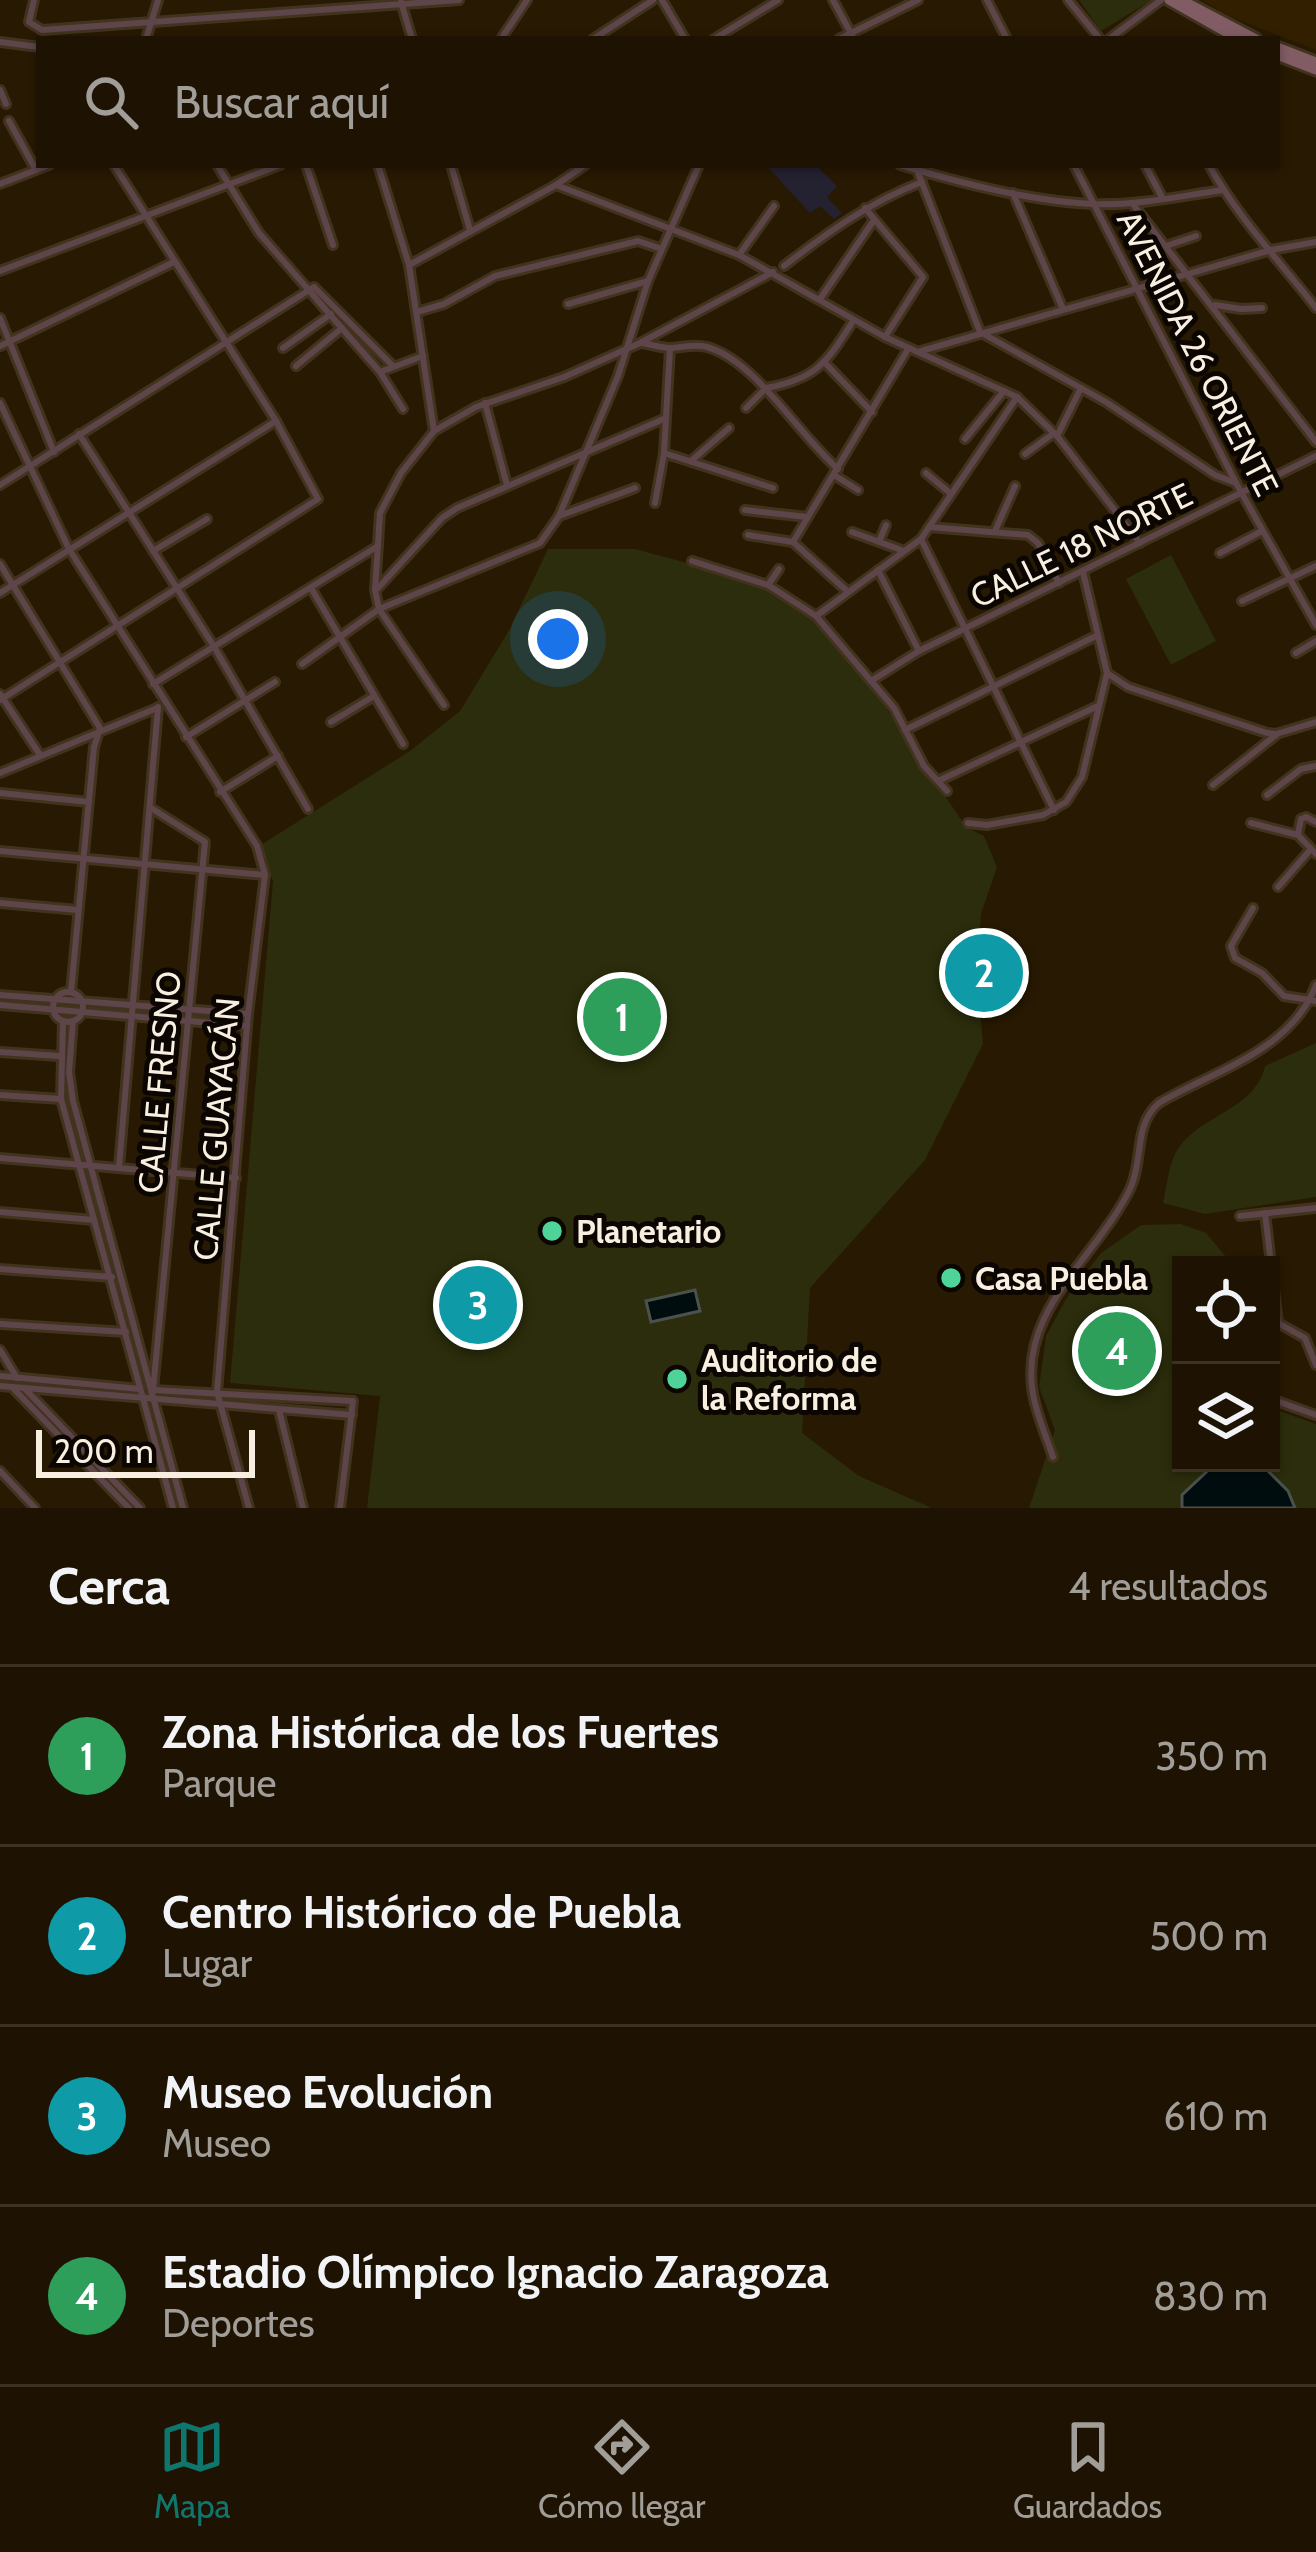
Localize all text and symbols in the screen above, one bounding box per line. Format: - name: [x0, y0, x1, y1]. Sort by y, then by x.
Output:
- search box: [36, 36, 1280, 168]
- icon: search: [78, 69, 144, 135]
- text: Buscar aquí: [174, 75, 389, 129]
- street label: AVENIDA 26 ORIENTE: [1109, 204, 1287, 502]
- street label: CALLE 18 NORTE: [964, 474, 1198, 616]
- your location: [528, 609, 588, 669]
- pin: 2: [945, 928, 1023, 1018]
- street label: CALLE FRESNO: [129, 969, 189, 1195]
- pin: 1: [583, 972, 661, 1062]
- street label: CALLE GUAYACÁN: [185, 996, 247, 1262]
- place label: Planetario: [576, 1211, 721, 1251]
- marker: Planetario: [539, 1218, 565, 1244]
- map controls: [1172, 1256, 1280, 1472]
- button: locate: [1172, 1256, 1280, 1364]
- place label: Casa Puebla: [975, 1258, 1149, 1298]
- pin: 3: [439, 1260, 517, 1350]
- marker: Casa Puebla: [938, 1265, 964, 1291]
- pin: 4: [1078, 1306, 1156, 1396]
- place label: Auditorio de la Reforma: [701, 1340, 877, 1418]
- button: layers: [1172, 1364, 1280, 1472]
- marker: Auditorio de la Reforma: [664, 1366, 690, 1392]
- scale bar: [36, 1424, 255, 1477]
- text: 200 m: [54, 1431, 154, 1471]
- text: Cerca: [48, 1555, 170, 1617]
- text: 4 resultados: [1068, 1562, 1268, 1610]
- text: Zona Histórica de los Fuertes: [162, 1705, 719, 1759]
- text: 1: [80, 1732, 94, 1780]
- text: 350 m: [1156, 1732, 1268, 1780]
- text: Parque: [162, 1759, 276, 1807]
- text: Centro Histórico de Puebla: [162, 1885, 681, 1939]
- text: 2: [77, 1912, 97, 1960]
- text: 500 m: [1149, 1912, 1268, 1960]
- text: Lugar: [162, 1939, 252, 1987]
- text: Museo Evolución: [162, 2065, 493, 2119]
- text: 3: [76, 2092, 98, 2140]
- text: 610 m: [1163, 2092, 1268, 2140]
- text: Museo: [162, 2119, 271, 2167]
- text: Estadio Olímpico Ignacio Zaragoza: [162, 2245, 829, 2299]
- text: 4: [75, 2272, 99, 2320]
- text: 830 m: [1153, 2272, 1268, 2320]
- text: Deportes: [162, 2299, 315, 2347]
- tab: Mapa: [154, 2414, 230, 2526]
- tab: Cómo llegar: [538, 2414, 705, 2526]
- tab: Guardados: [1013, 2414, 1162, 2526]

